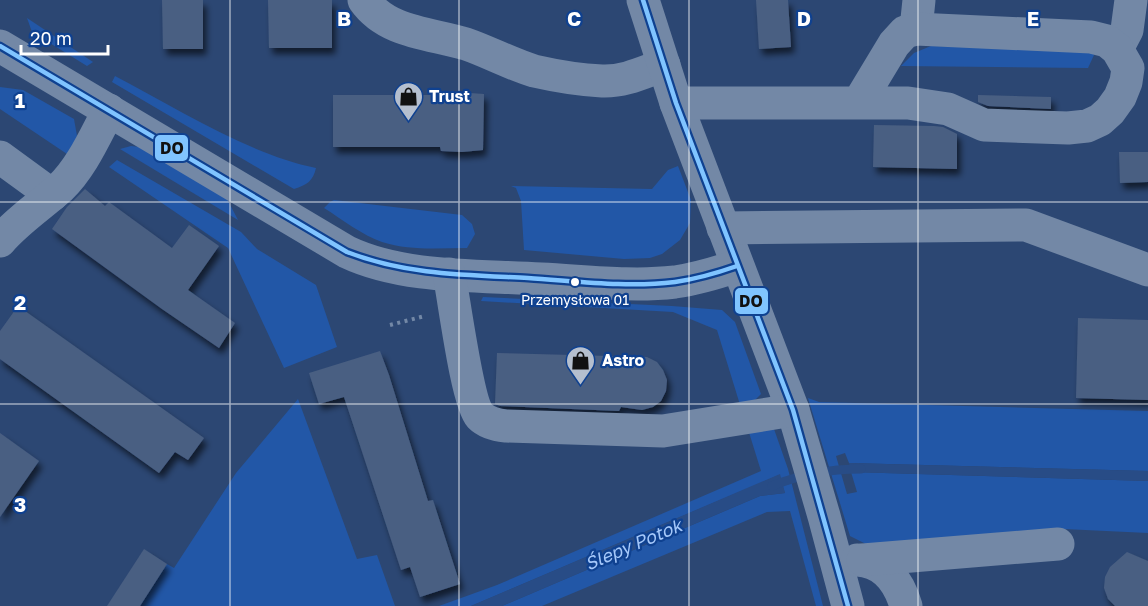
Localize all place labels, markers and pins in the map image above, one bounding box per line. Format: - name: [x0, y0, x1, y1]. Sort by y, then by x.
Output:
- shop icon: Trust: [392, 80, 424, 122]
- place label: Trust: [429, 86, 470, 106]
- marker: Przemysłowa 01: [569, 276, 581, 288]
- place label: Przemysłowa 01: [521, 291, 629, 308]
- shop icon: Astro: [565, 344, 597, 386]
- place label: Astro: [602, 350, 645, 370]

